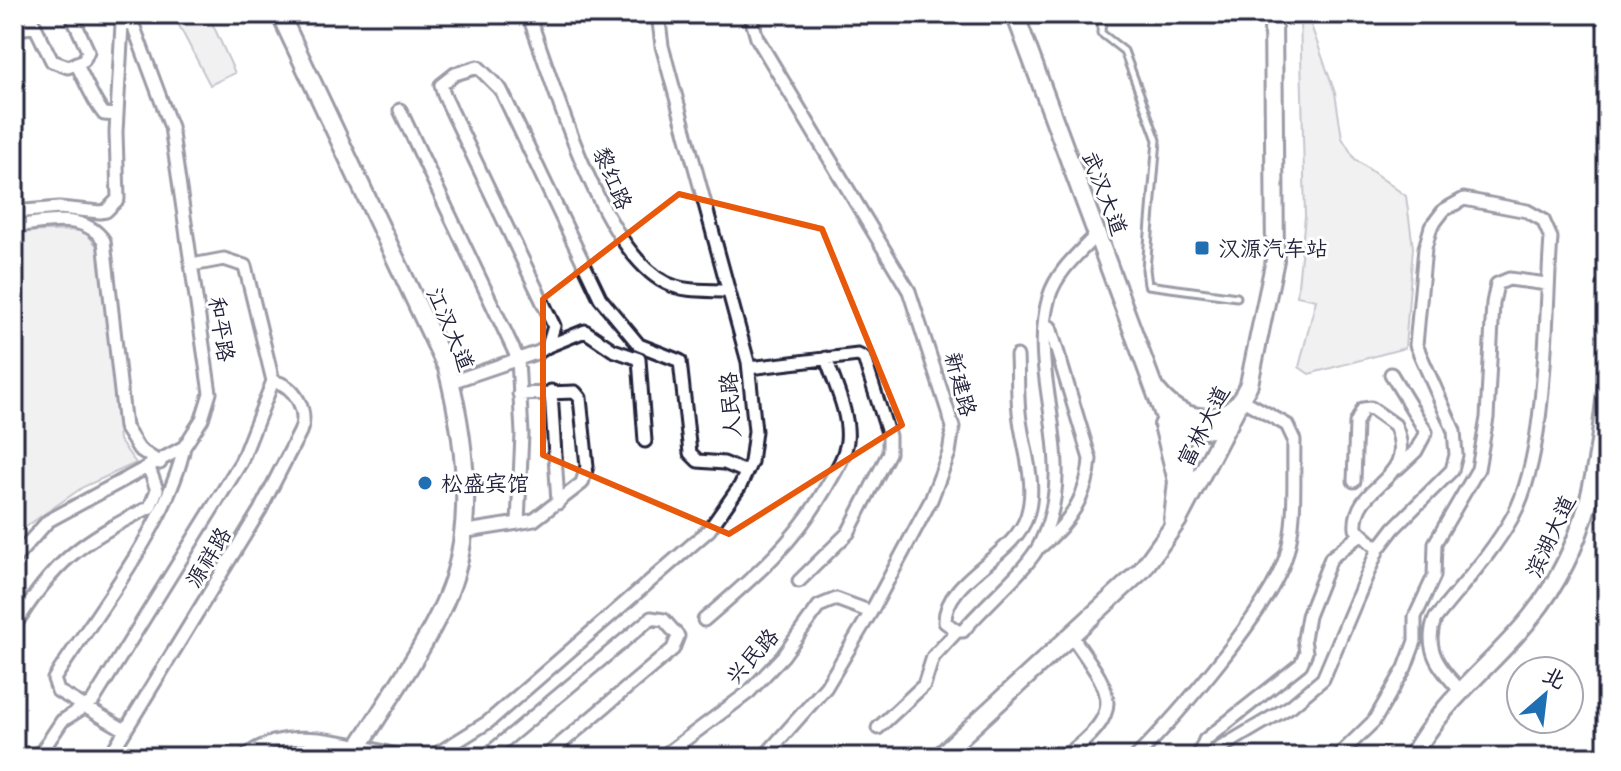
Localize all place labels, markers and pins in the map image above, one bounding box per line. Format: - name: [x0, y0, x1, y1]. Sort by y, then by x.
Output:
- place label: 汉源汽车站: [1218, 234, 1328, 262]
- marker: 汉源汽车站: [1193, 239, 1211, 257]
- place label: 松盛宾馆: [441, 469, 529, 497]
- marker: 松盛宾馆: [416, 474, 434, 492]

